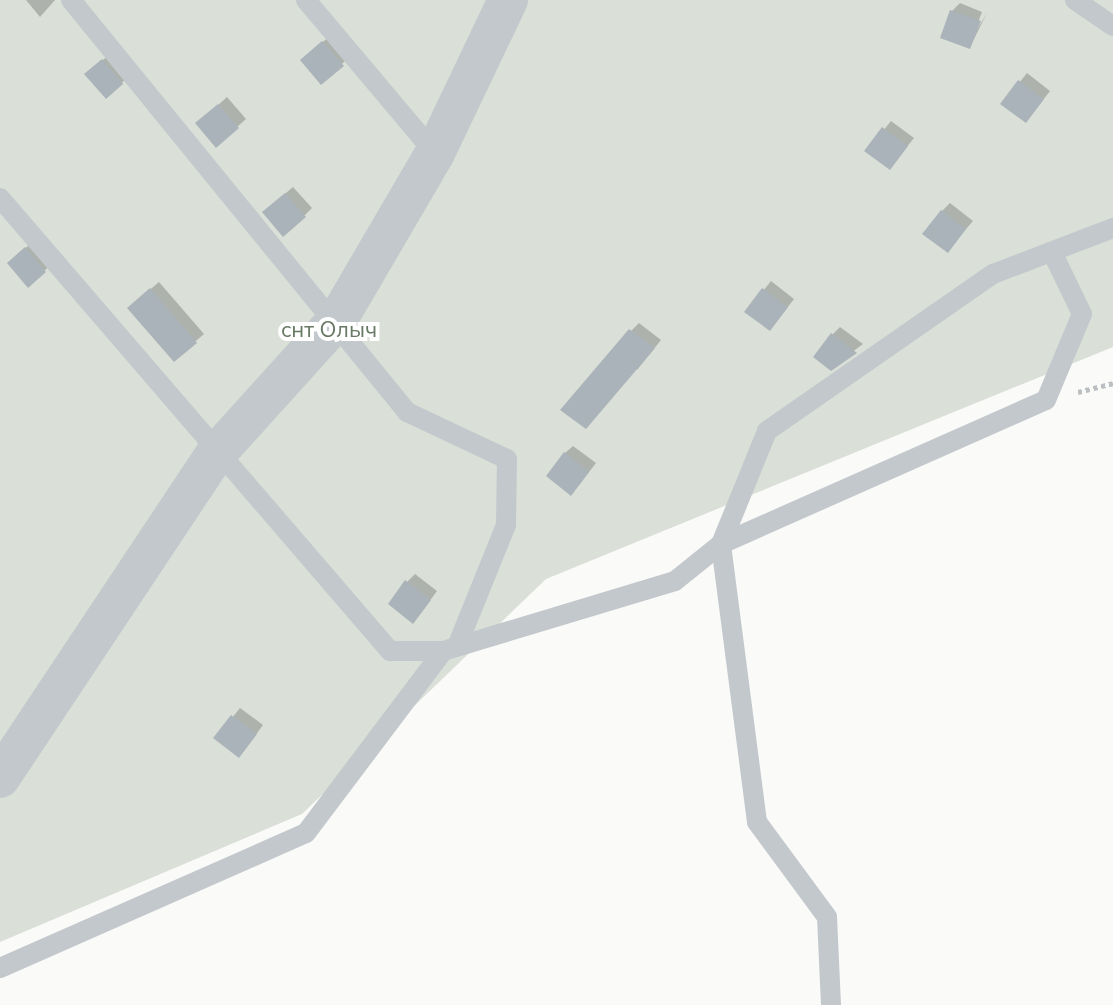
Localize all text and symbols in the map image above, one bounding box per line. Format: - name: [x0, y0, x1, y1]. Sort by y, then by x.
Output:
- park label: снт Олыч: [281, 318, 377, 344]

